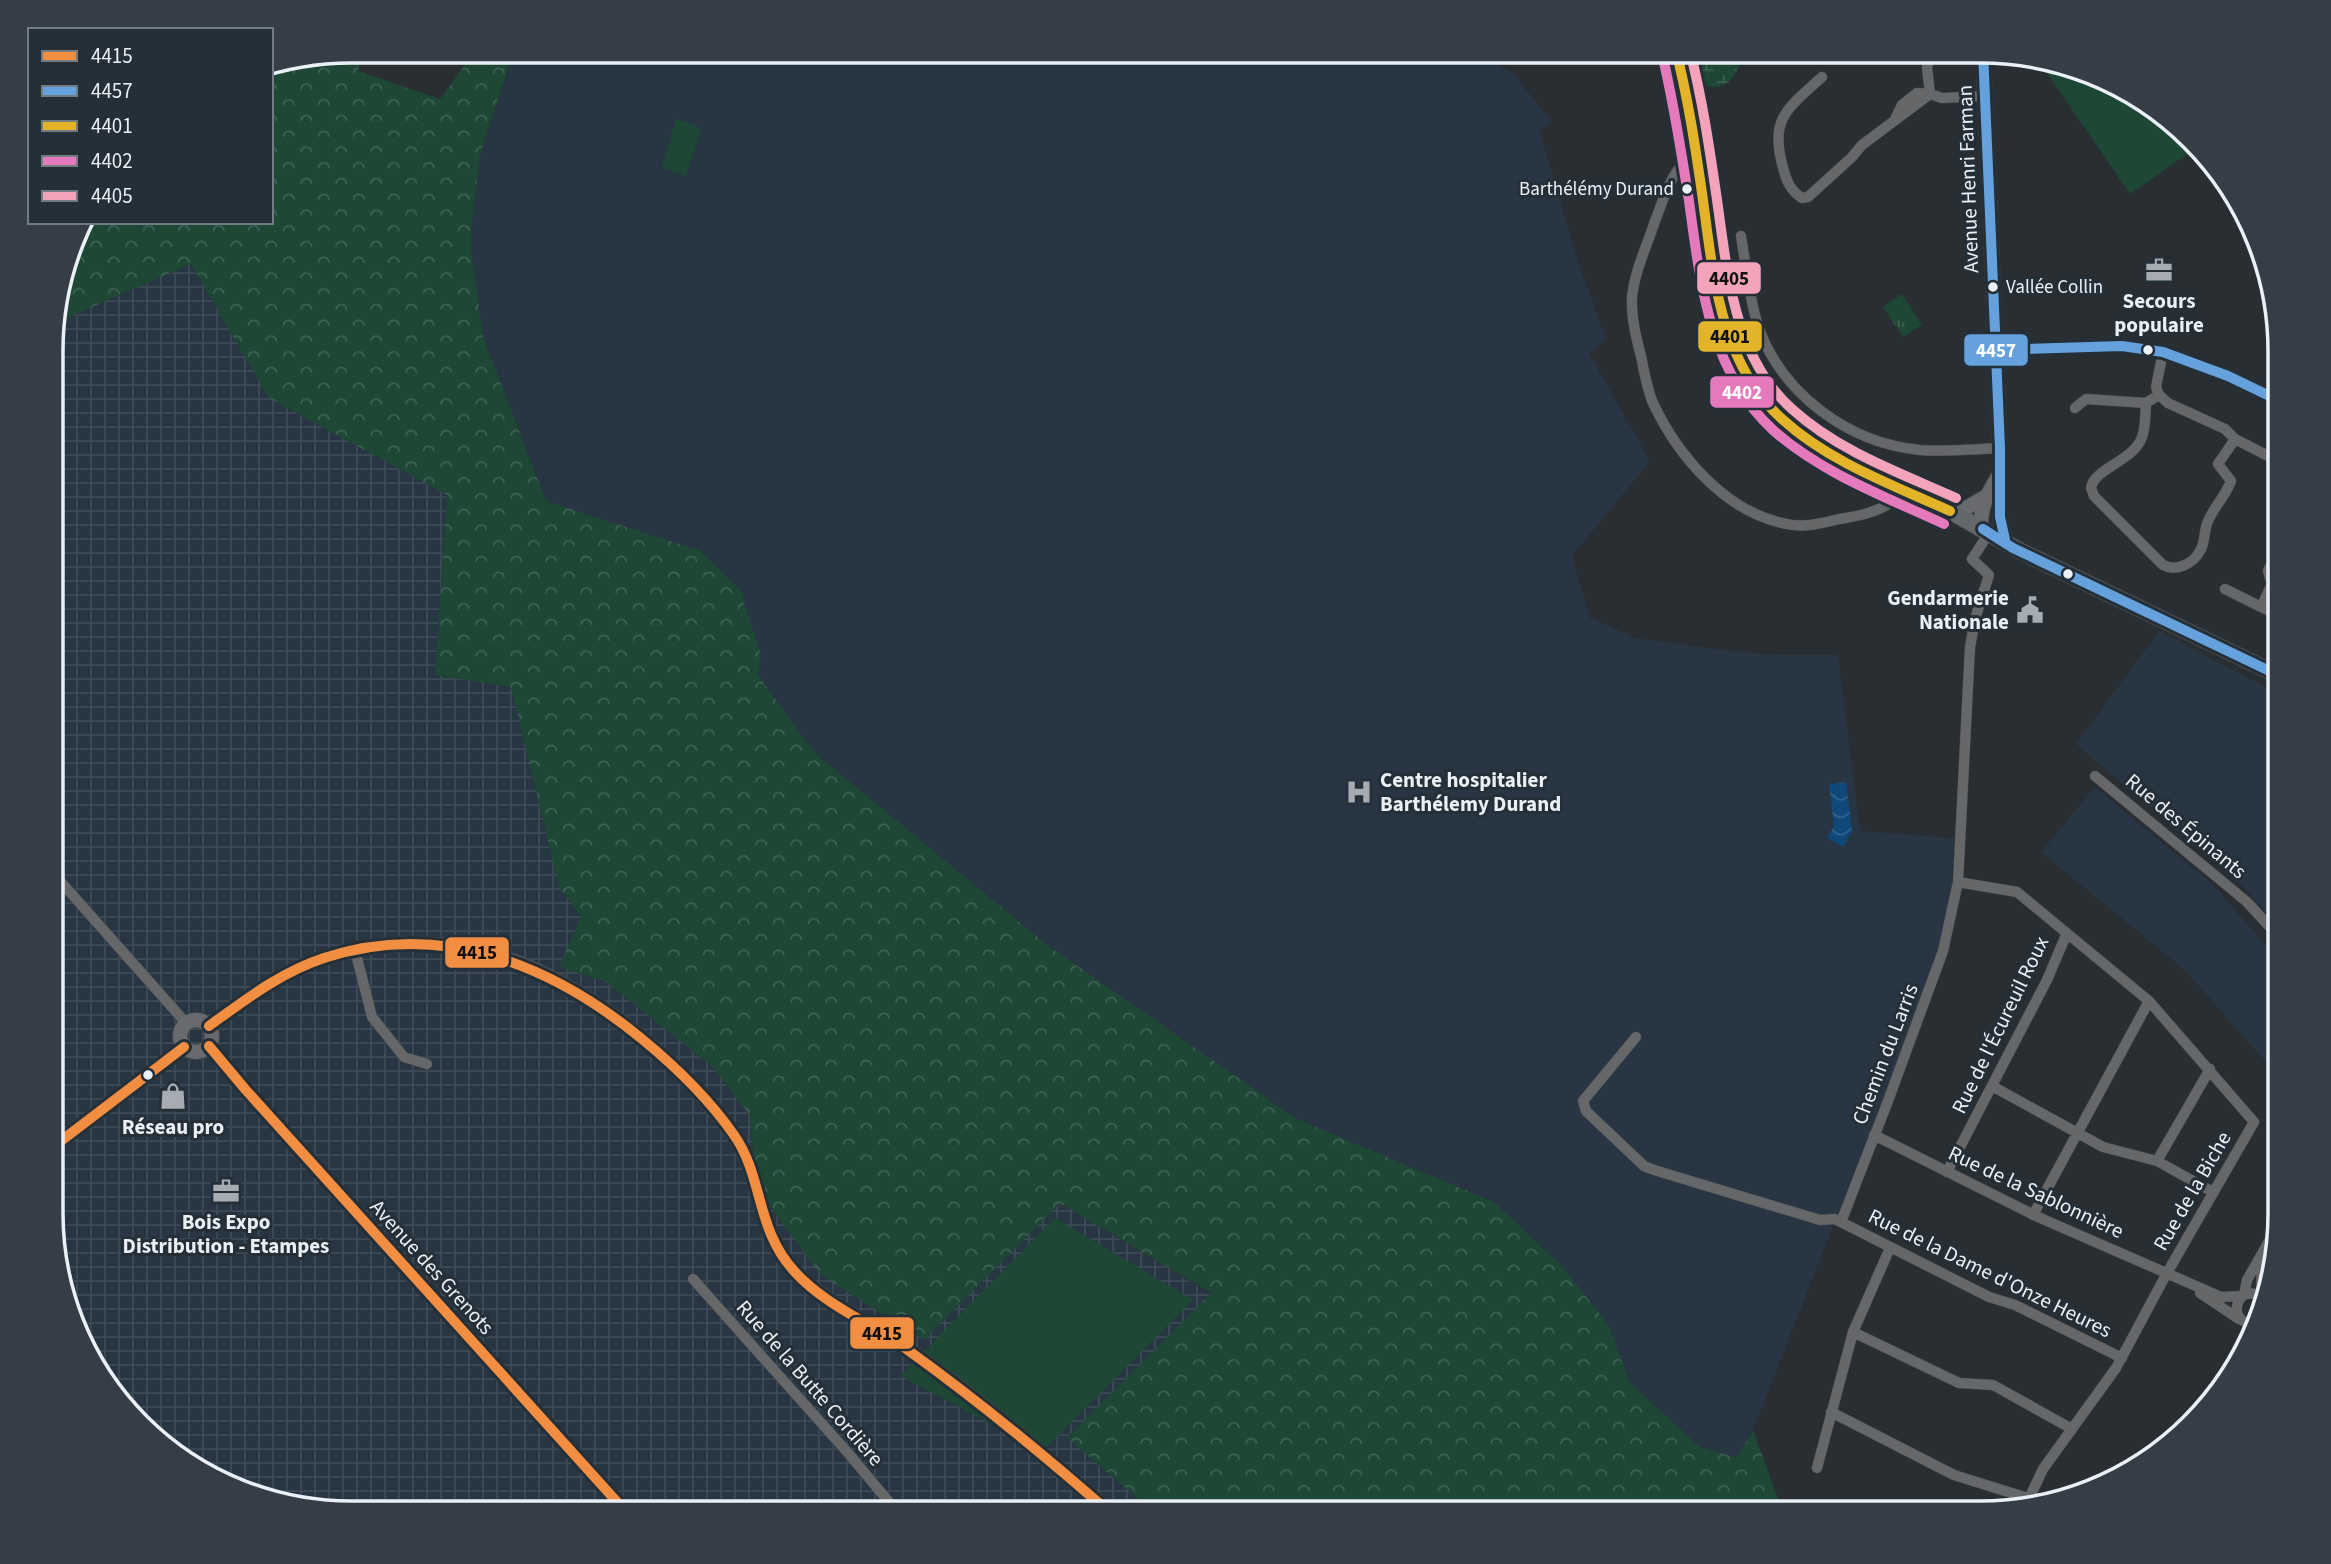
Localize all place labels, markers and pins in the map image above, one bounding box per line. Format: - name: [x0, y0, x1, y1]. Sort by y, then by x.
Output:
- place label: Barthélémy Durand: [1519, 176, 1674, 203]
- marker: Barthélémy Durand: [1680, 182, 1694, 196]
- office icon: Secours populaire: [2144, 255, 2174, 285]
- place label: Vallée Collin: [2006, 274, 2103, 301]
- marker: Vallée Collin: [1986, 280, 2000, 294]
- place label: Secours populaire: [2114, 286, 2204, 340]
- unlabelled marker: [2141, 343, 2155, 357]
- unlabelled marker: [2061, 567, 2075, 581]
- place label: Gendarmerie Nationale: [1887, 583, 2009, 637]
- public building icon: Gendarmerie Nationale: [2015, 595, 2045, 625]
- place label: Centre hospitalier Barthélemy Durand: [1380, 765, 1561, 819]
- hospital icon: Centre hospitalier Barthélemy Durand: [1344, 777, 1374, 807]
- unlabelled marker: [141, 1068, 155, 1082]
- shop icon: Réseau pro: [158, 1081, 188, 1111]
- place label: Réseau pro: [122, 1112, 224, 1142]
- office icon: Bois Expo Distribution - Etampes: [211, 1176, 241, 1206]
- place label: Bois Expo Distribution - Etampes: [123, 1207, 329, 1261]

